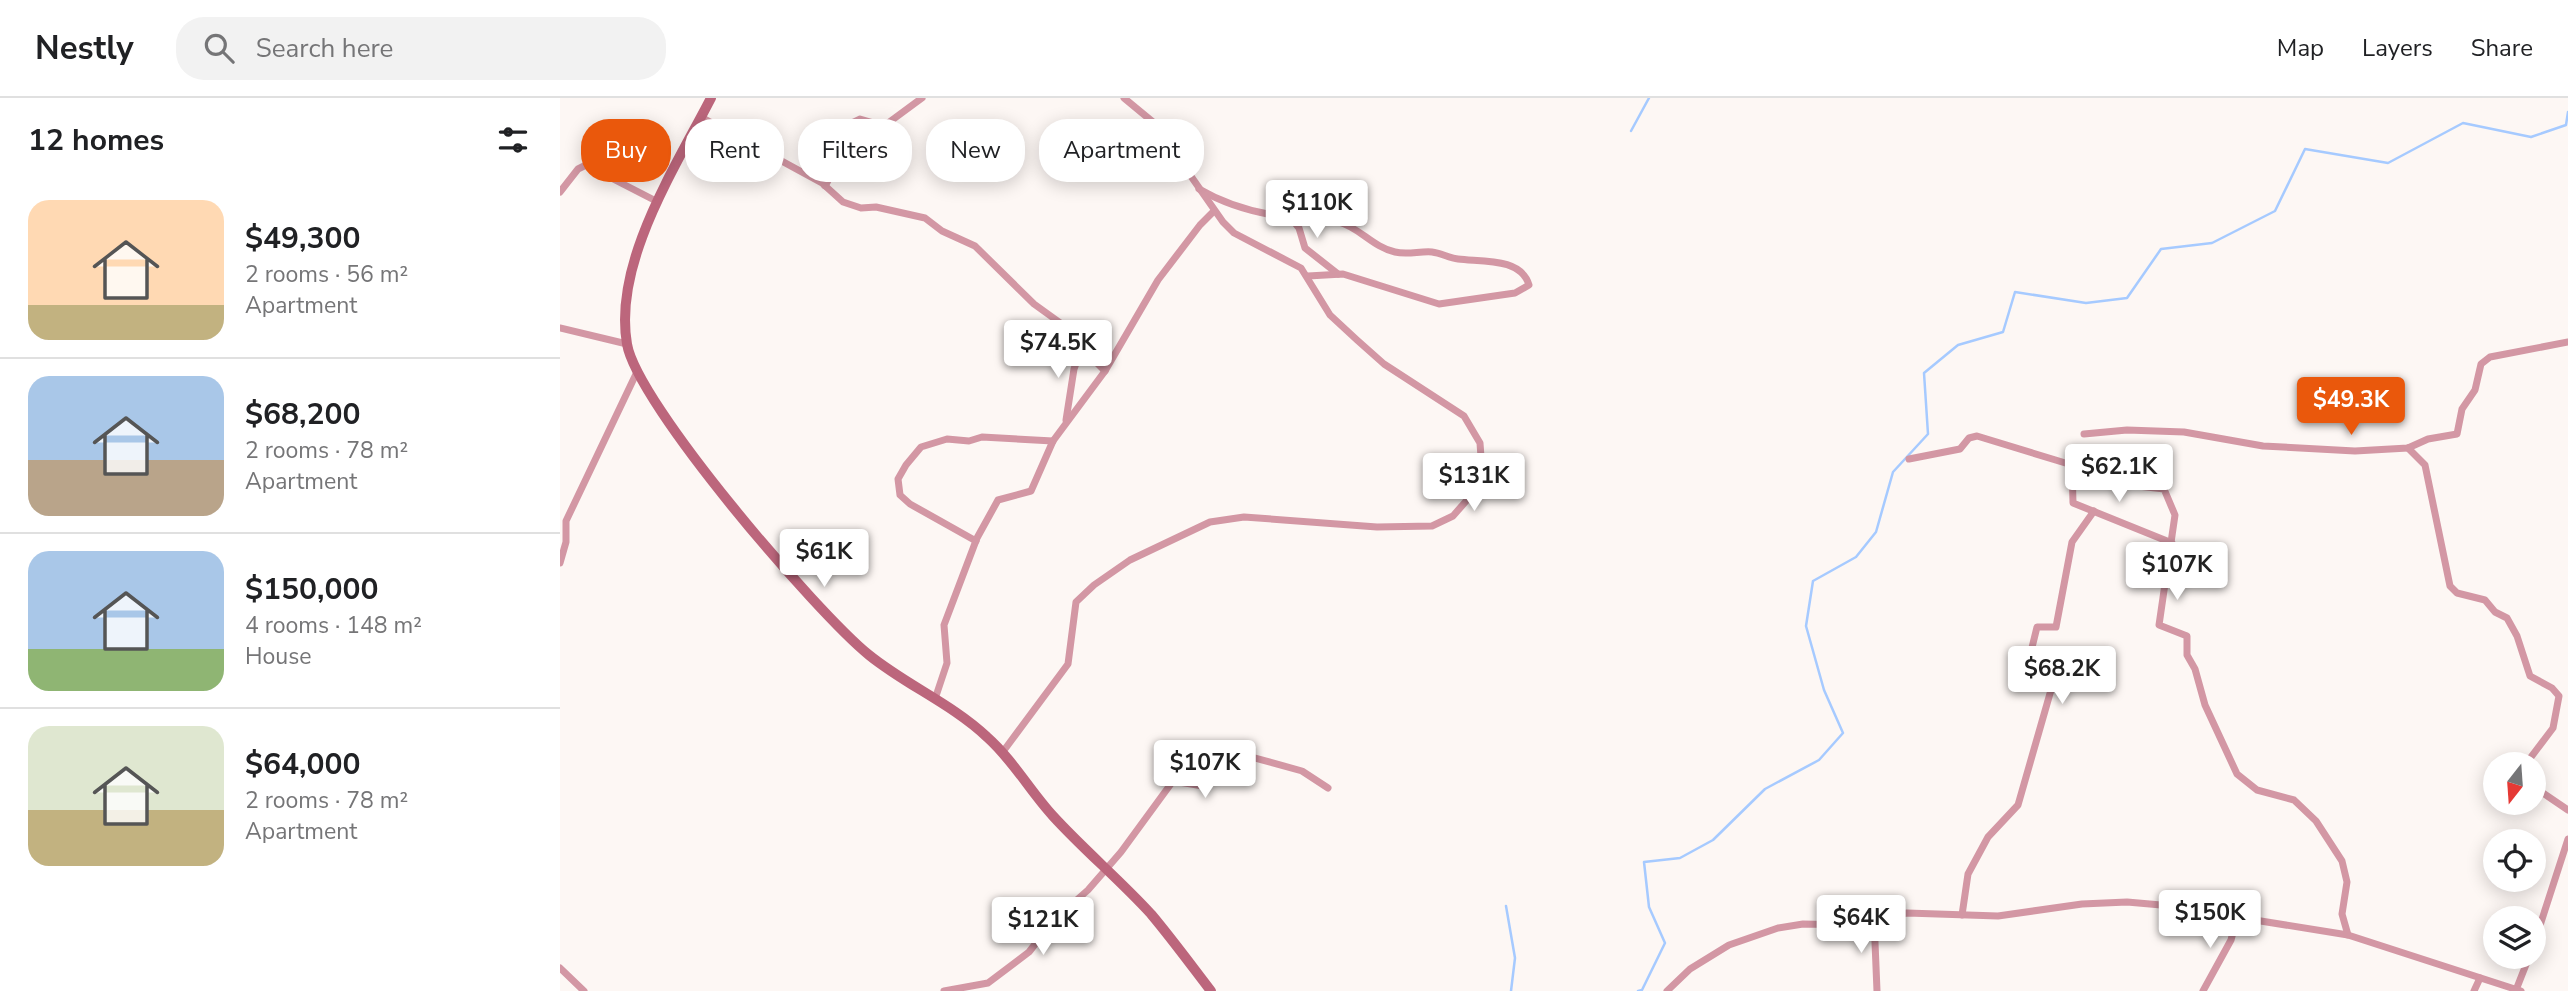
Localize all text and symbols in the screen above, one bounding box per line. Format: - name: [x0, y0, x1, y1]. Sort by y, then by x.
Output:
- search box: [176, 17, 666, 80]
- text: Nestly: [35, 26, 134, 71]
- icon: search: [200, 29, 238, 67]
- text: Search here: [256, 31, 393, 66]
- text: Map: [2277, 32, 2324, 64]
- text: Layers: [2362, 32, 2433, 64]
- text: Share: [2471, 32, 2533, 64]
- chip: Buy: [581, 119, 671, 182]
- chip: Rent: [685, 119, 784, 182]
- chip: Filters: [798, 119, 912, 182]
- chip: New: [926, 119, 1025, 182]
- chip: Apartment: [1039, 119, 1204, 182]
- text: 12 homes: [28, 120, 164, 161]
- icon: filters: [494, 121, 532, 159]
- pin: $110K: [1268, 180, 1366, 240]
- text: $110K: [1282, 187, 1352, 218]
- text: $49,300: [245, 218, 360, 259]
- icon: home: [84, 228, 168, 312]
- text: 2 rooms · 56 m²: [245, 259, 408, 290]
- text: Apartment: [245, 290, 357, 321]
- pin: $74.5K: [1001, 320, 1115, 380]
- text: $74.5K: [1020, 327, 1096, 358]
- pin: $49.3K: [2294, 378, 2408, 437]
- text: $49.3K: [2313, 384, 2389, 415]
- text: $68,200: [245, 394, 360, 435]
- icon: home: [84, 404, 168, 488]
- text: 2 rooms · 78 m²: [245, 435, 408, 466]
- pin: $62.1K: [2062, 444, 2176, 504]
- text: $62.1K: [2081, 451, 2157, 482]
- pin: $131K: [1425, 454, 1523, 513]
- text: $131K: [1439, 460, 1509, 491]
- text: Apartment: [245, 466, 357, 497]
- pin: $61K: [783, 530, 865, 589]
- text: $61K: [796, 536, 852, 567]
- pin: $107K: [2128, 542, 2226, 602]
- text: $107K: [2142, 549, 2212, 580]
- text: $150,000: [245, 569, 378, 610]
- icon: home: [84, 579, 168, 663]
- text: 4 rooms · 148 m²: [245, 610, 422, 641]
- text: House: [245, 641, 312, 672]
- pin: $68.2K: [2005, 646, 2119, 706]
- text: $68.2K: [2024, 653, 2100, 684]
- pin: $107K: [1156, 740, 1254, 800]
- text: $64,000: [245, 744, 360, 785]
- text: $107K: [1170, 747, 1240, 778]
- north arrow: [2483, 752, 2546, 816]
- map controls: [2483, 752, 2546, 969]
- icon: home: [84, 754, 168, 838]
- text: 2 rooms · 78 m²: [245, 785, 408, 816]
- text: Apartment: [245, 816, 357, 847]
- button: locate: [2483, 829, 2546, 892]
- pin: $150K: [2161, 890, 2259, 950]
- pin: $64K: [1820, 896, 1902, 955]
- text: $150K: [2175, 897, 2245, 928]
- pin: $121K: [994, 898, 1092, 957]
- text: $64K: [1833, 902, 1889, 933]
- text: $121K: [1008, 904, 1078, 935]
- button: layers: [2483, 906, 2546, 969]

